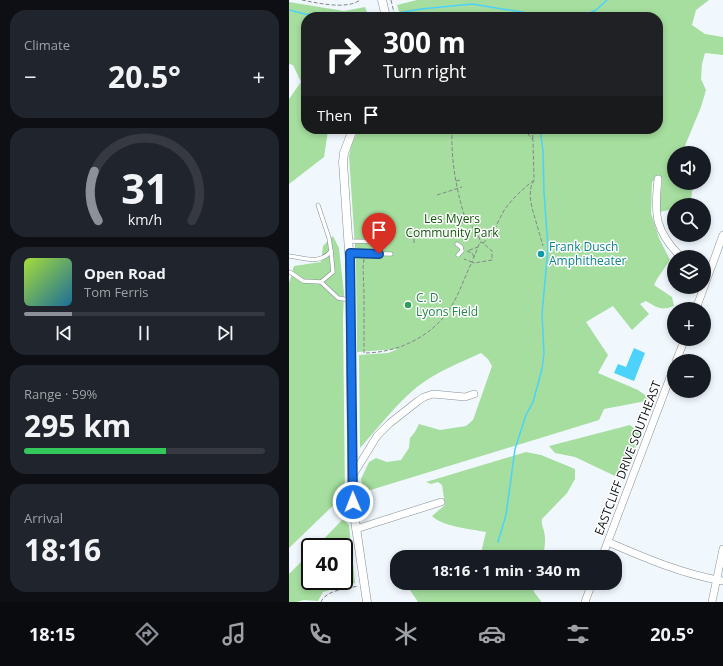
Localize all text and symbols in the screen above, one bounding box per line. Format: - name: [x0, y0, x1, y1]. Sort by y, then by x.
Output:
- text: 300 m: [383, 23, 466, 61]
- icon: right: [317, 28, 369, 80]
- text: Climate: [24, 36, 70, 54]
- text: 20.5°: [108, 56, 181, 97]
- text: Turn right: [383, 59, 466, 83]
- text: −: [24, 61, 37, 91]
- text: +: [252, 61, 265, 91]
- icon: arrive: [360, 104, 382, 126]
- text: Then: [317, 105, 352, 125]
- map controls: [667, 146, 711, 398]
- button: sound: [667, 146, 711, 190]
- text: 31: [121, 159, 168, 215]
- button: search: [667, 198, 711, 242]
- text: km/h: [127, 209, 162, 228]
- park label: Les Myers Community Park: [405, 210, 499, 241]
- pin: [362, 213, 396, 254]
- icon: arrive: [368, 219, 390, 241]
- place label: Frank Dusch Amphitheater: [549, 238, 626, 269]
- marker: Frank Dusch Amphitheater: [536, 249, 546, 259]
- button: layers: [667, 250, 711, 294]
- text: Open Road: [84, 263, 166, 283]
- text: Tom Ferris: [84, 283, 149, 301]
- place label: C. D. Lyons Field: [416, 289, 478, 320]
- marker: C. D. Lyons Field: [403, 300, 413, 310]
- button: +: [667, 302, 711, 346]
- icon: previous: [53, 322, 75, 344]
- icon: pause: [133, 322, 155, 344]
- icon: next: [214, 322, 236, 344]
- button: −: [667, 354, 711, 398]
- street label: EASTCLIFF DRIVE SOUTHEAST: [590, 378, 665, 537]
- text: Range · 59%: [24, 385, 97, 403]
- text: 295 km: [24, 405, 131, 446]
- position arrow: [332, 481, 374, 523]
- text: Arrival: [24, 509, 63, 527]
- text: 18:16: [24, 529, 101, 570]
- speed limit sign: 40: [301, 538, 353, 590]
- text: 18:16 · 1 min · 340 m: [432, 560, 580, 580]
- icon: directions: [133, 620, 161, 648]
- icon: music: [220, 620, 248, 648]
- icon: phone: [306, 620, 334, 648]
- icon: climate: [392, 620, 420, 648]
- icon: car: [478, 620, 506, 648]
- icon: filters: [564, 620, 592, 648]
- text: 18:15: [29, 622, 75, 646]
- text: 20.5°: [650, 622, 694, 646]

